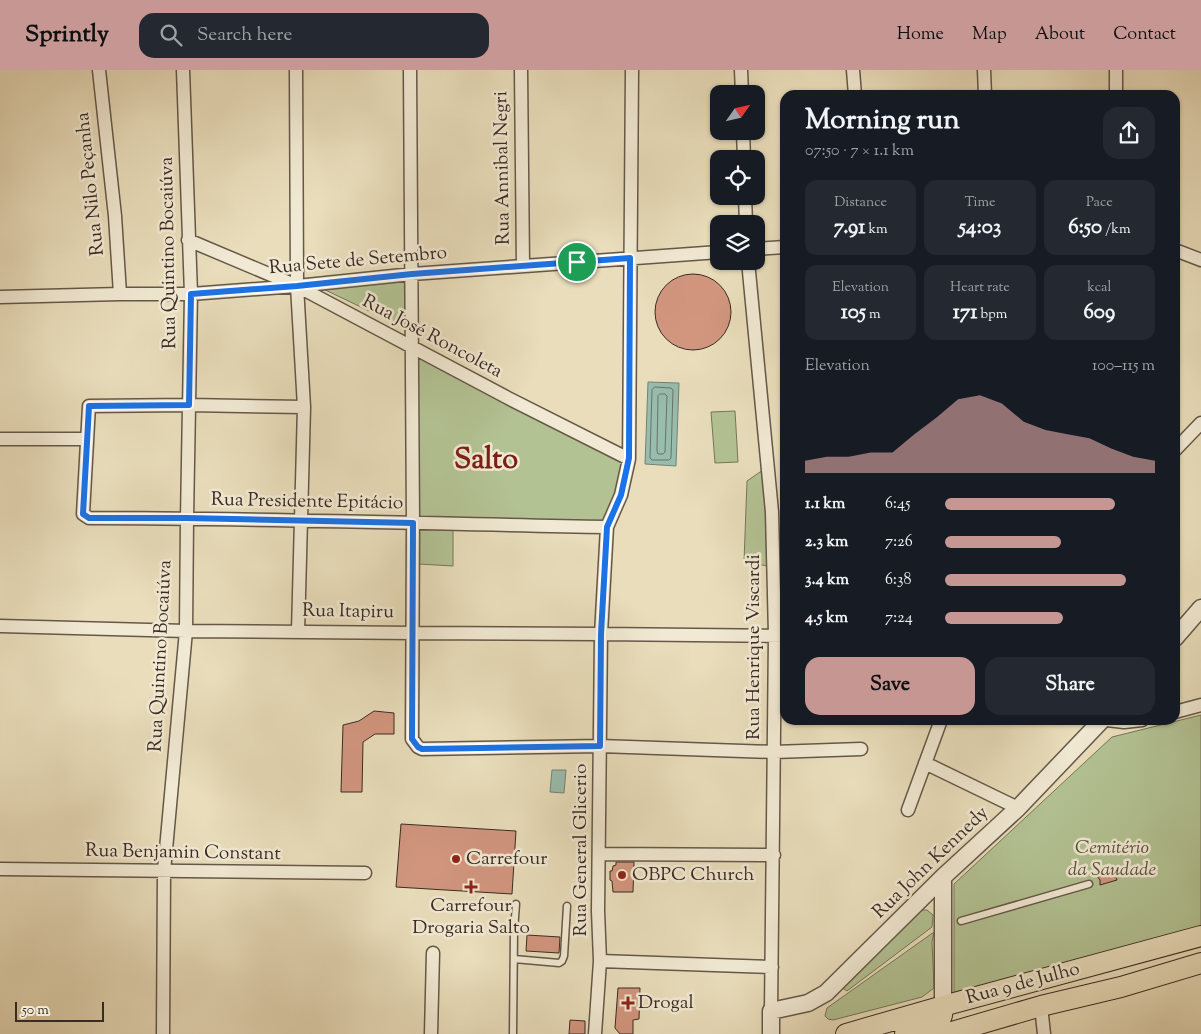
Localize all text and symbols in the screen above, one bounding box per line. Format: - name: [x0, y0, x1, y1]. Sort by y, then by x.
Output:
- search box: [139, 13, 489, 58]
- text: Sprintly: [25, 18, 109, 52]
- icon: search: [157, 21, 185, 49]
- text: Search here: [197, 22, 292, 49]
- text: Home: [897, 22, 944, 48]
- text: Map: [972, 22, 1007, 48]
- text: About: [1035, 22, 1085, 48]
- text: Contact: [1113, 22, 1176, 48]
- north arrow: [710, 85, 765, 140]
- map controls: [710, 85, 765, 270]
- street label: Rua Annibal Negri: [488, 91, 518, 245]
- text: Morning run: [805, 101, 960, 141]
- button: share: [1103, 107, 1155, 159]
- street label: Rua Nilo Peçanha: [70, 111, 112, 257]
- text: 07:50 · 7 × 1.1 km: [805, 140, 914, 163]
- button: locate: [710, 150, 765, 205]
- street label: Rua Quintino Bocaiúva: [154, 156, 184, 349]
- text: Distance: [834, 193, 887, 213]
- text: Time: [964, 193, 996, 213]
- text: Pace: [1086, 193, 1113, 213]
- text: 7.91: [834, 213, 865, 243]
- text: 54:03: [959, 213, 1001, 243]
- text: 6:50: [1068, 213, 1102, 243]
- button: layers: [710, 215, 765, 270]
- text: km: [865, 220, 888, 240]
- text: /km: [1102, 220, 1130, 240]
- street label: Rua Sete de Setembro: [268, 240, 448, 282]
- pin: [556, 241, 598, 283]
- icon: arrive: [563, 248, 591, 276]
- text: Elevation: [832, 278, 889, 298]
- text: Heart rate: [950, 278, 1010, 298]
- text: kcal: [1087, 278, 1111, 298]
- street label: Rua José Roncoleta: [357, 289, 507, 386]
- text: 105: [841, 298, 866, 328]
- text: 171: [953, 298, 977, 328]
- text: 609: [1083, 298, 1115, 328]
- text: m: [866, 305, 881, 325]
- text: bpm: [977, 305, 1007, 325]
- text: Elevation: [805, 355, 870, 378]
- text: 100–115 m: [1092, 355, 1155, 378]
- district label: Salto: [454, 440, 518, 482]
- street label: Rua Presidente Epitácio: [211, 487, 403, 517]
- text: 1.1 km: [805, 493, 845, 516]
- text: 6:45: [885, 493, 911, 516]
- text: 2.3 km: [805, 531, 848, 554]
- text: 7:26: [885, 531, 913, 554]
- street label: Rua Henrique Viscardi: [741, 554, 768, 740]
- street label: Rua Quintino Bocaiúva: [142, 559, 180, 753]
- text: 3.4 km: [805, 569, 849, 592]
- text: 6:38: [885, 569, 911, 592]
- street label: Rua Itapiru: [302, 598, 394, 626]
- text: 4.5 km: [805, 607, 848, 630]
- text: 7:24: [885, 607, 913, 630]
- button: Save: [805, 657, 975, 715]
- button: Share: [985, 657, 1155, 715]
- street label: Rua General Glicerio: [568, 764, 595, 936]
- street label: Rua John Kennedy: [867, 800, 995, 925]
- park label: Cemitério da Saudade: [1068, 835, 1156, 884]
- street label: Rua Benjamin Constant: [85, 838, 282, 868]
- place label: Carrefour: [466, 846, 547, 873]
- marker: Carrefour: [450, 853, 462, 865]
- place label: OBPC Church: [632, 862, 754, 889]
- marker: OBPC Church: [616, 869, 628, 881]
- marker: Carrefour Drogaria Salto: [465, 881, 477, 893]
- place label: Carrefour Drogaria Salto: [412, 893, 530, 942]
- street label: Rua 9 de Julho: [963, 956, 1083, 1012]
- place label: Drogal: [638, 990, 694, 1017]
- marker: Drogal: [622, 997, 634, 1009]
- scale bar: [15, 999, 104, 1022]
- text: 50 m: [22, 1001, 49, 1021]

